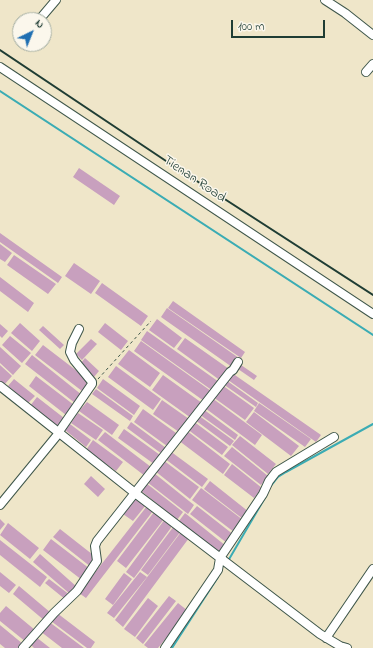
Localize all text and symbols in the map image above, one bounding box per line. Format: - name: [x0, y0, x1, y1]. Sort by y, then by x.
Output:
- north arrow: [12, 12, 52, 52]
- scale bar: [233, 12, 327, 38]
- text: N: [31, 16, 48, 32]
- text: 100 m: [238, 18, 265, 36]
- street label: Tienan Road: [159, 153, 229, 207]

